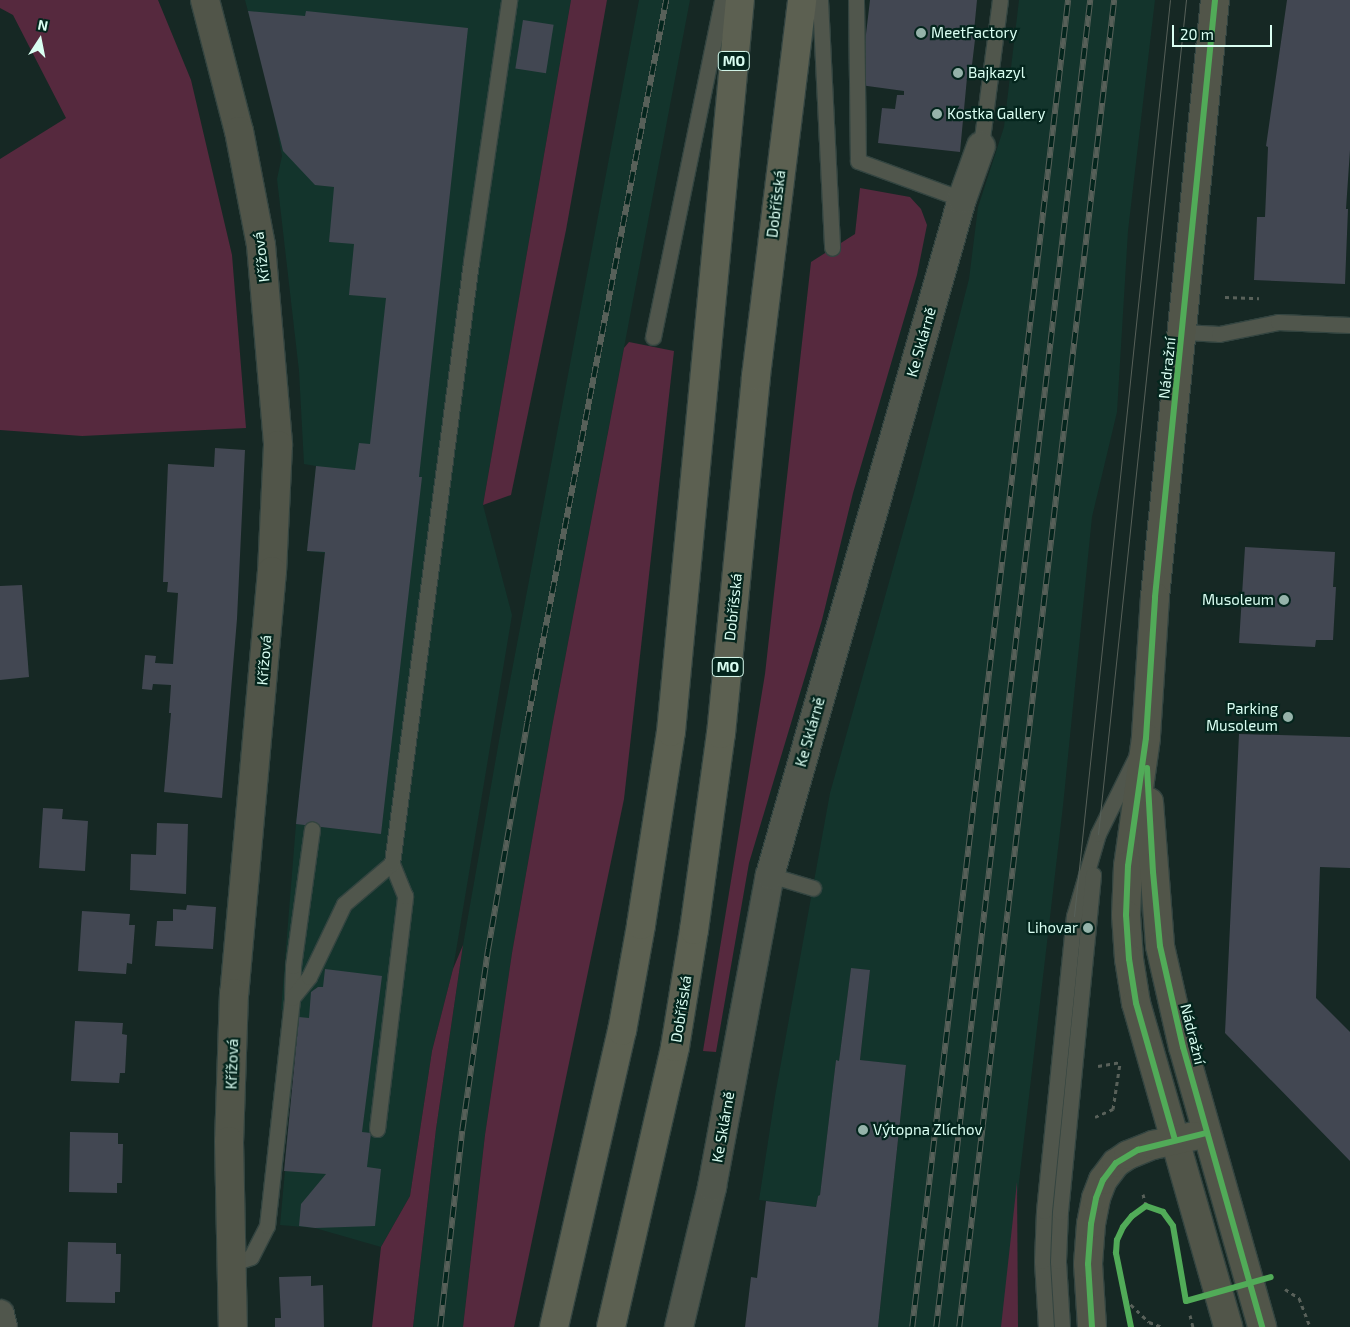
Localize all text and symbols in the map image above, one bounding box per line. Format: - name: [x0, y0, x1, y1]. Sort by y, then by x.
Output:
- north arrow: [15, 15, 65, 65]
- text: N: [36, 15, 50, 34]
- scale bar: [1175, 15, 1275, 47]
- place label: MeetFactory: [931, 24, 1017, 42]
- text: 20 m: [1180, 25, 1214, 43]
- marker: MeetFactory: [915, 27, 927, 39]
- road number: MO: [718, 49, 750, 72]
- place label: Bajkazyl: [968, 64, 1025, 82]
- marker: Bajkazyl: [952, 67, 964, 79]
- place label: Kostka Gallery: [947, 105, 1045, 123]
- marker: Kostka Gallery: [931, 108, 943, 120]
- street label: Dobříšská: [763, 169, 789, 239]
- street label: Křížová: [249, 231, 273, 283]
- street label: Ke Sklárně: [902, 305, 940, 379]
- street label: Nádražní: [1155, 336, 1179, 400]
- street label: Dobříšská: [721, 572, 745, 642]
- place label: Musoleum: [1202, 591, 1274, 609]
- marker: Musoleum: [1278, 594, 1290, 606]
- street label: Křížová: [253, 634, 275, 686]
- road number: MO: [712, 656, 744, 679]
- street label: Ke Sklárně: [791, 695, 829, 769]
- place label: Parking Musoleum: [1206, 699, 1278, 734]
- marker: Parking Musoleum: [1282, 711, 1294, 723]
- place label: Lihovar: [1027, 919, 1078, 937]
- marker: Lihovar: [1082, 922, 1094, 934]
- street label: Dobříšská: [667, 974, 695, 1044]
- street label: Nádražní: [1177, 1002, 1209, 1066]
- street label: Křížová: [222, 1038, 242, 1090]
- street label: Ke Sklárně: [708, 1090, 738, 1164]
- place label: Výtopna Zlíchov: [873, 1121, 982, 1139]
- marker: Výtopna Zlíchov: [857, 1124, 869, 1136]

